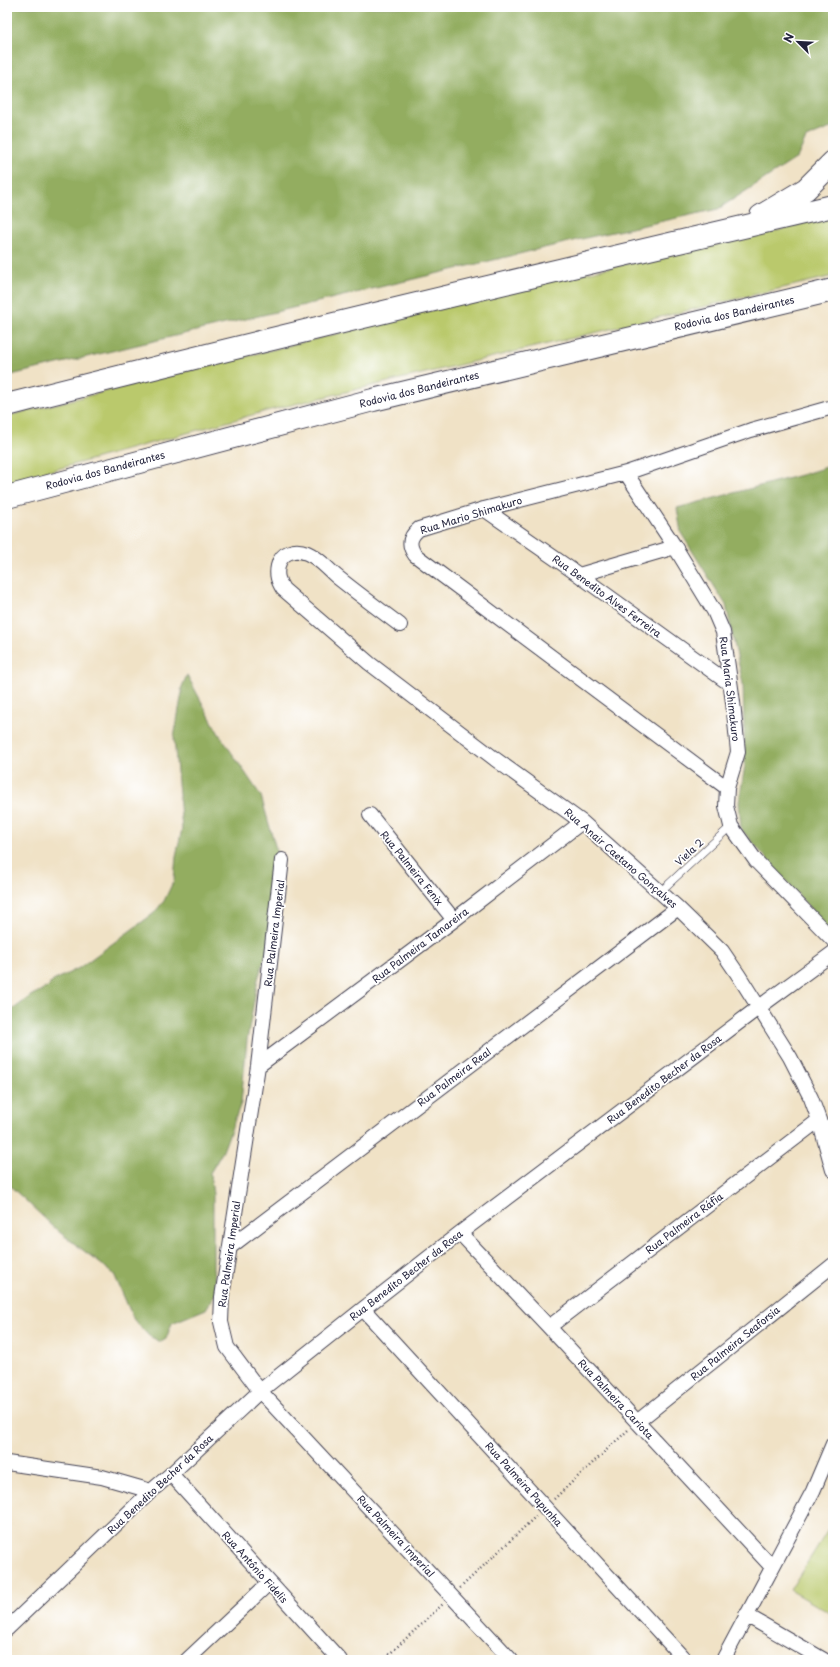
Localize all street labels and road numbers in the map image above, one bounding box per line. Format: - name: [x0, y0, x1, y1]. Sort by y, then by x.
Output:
- street label: Rodovia dos Bandeirantes: [672, 291, 796, 334]
- street label: Rodovia dos Bandeirantes: [357, 366, 481, 411]
- street label: Rodovia dos Bandeirantes: [44, 446, 167, 493]
- street label: Rua Mario Shimakuro: [418, 492, 524, 537]
- street label: Rua Benedito Alves Ferreira: [550, 551, 665, 641]
- street label: Rua Maria Shimakuro: [717, 636, 744, 743]
- street label: Rua Anair Caetano Gonçalves: [562, 804, 681, 911]
- street label: Rua Palmeira Fenix: [378, 827, 447, 908]
- street label: Viela 2: [671, 835, 706, 869]
- street label: Rua Palmeira Imperial: [260, 879, 288, 987]
- street label: Rua Palmeira Tamareira: [368, 903, 472, 986]
- street label: Rua Benedito Becher da Rosa: [603, 1030, 725, 1127]
- street label: Rua Palmeira Real: [414, 1044, 494, 1109]
- street label: Rua Palmeira Ráfia: [642, 1188, 726, 1257]
- street label: Rua Palmeira Imperial: [214, 1199, 243, 1308]
- street label: Rua Benedito Becher da Rosa: [346, 1225, 466, 1324]
- street label: Rua Palmeira Seaforsia: [687, 1301, 783, 1384]
- street label: Rua Palmeira Cariota: [575, 1355, 658, 1443]
- street label: Rua Benedito Becher da Rosa: [103, 1430, 217, 1537]
- street label: Rua Palmeira Papunha: [482, 1438, 567, 1530]
- street label: Rua Palmeira Imperial: [354, 1491, 439, 1580]
- street label: Rua Antônio Fidelis: [219, 1527, 292, 1606]

